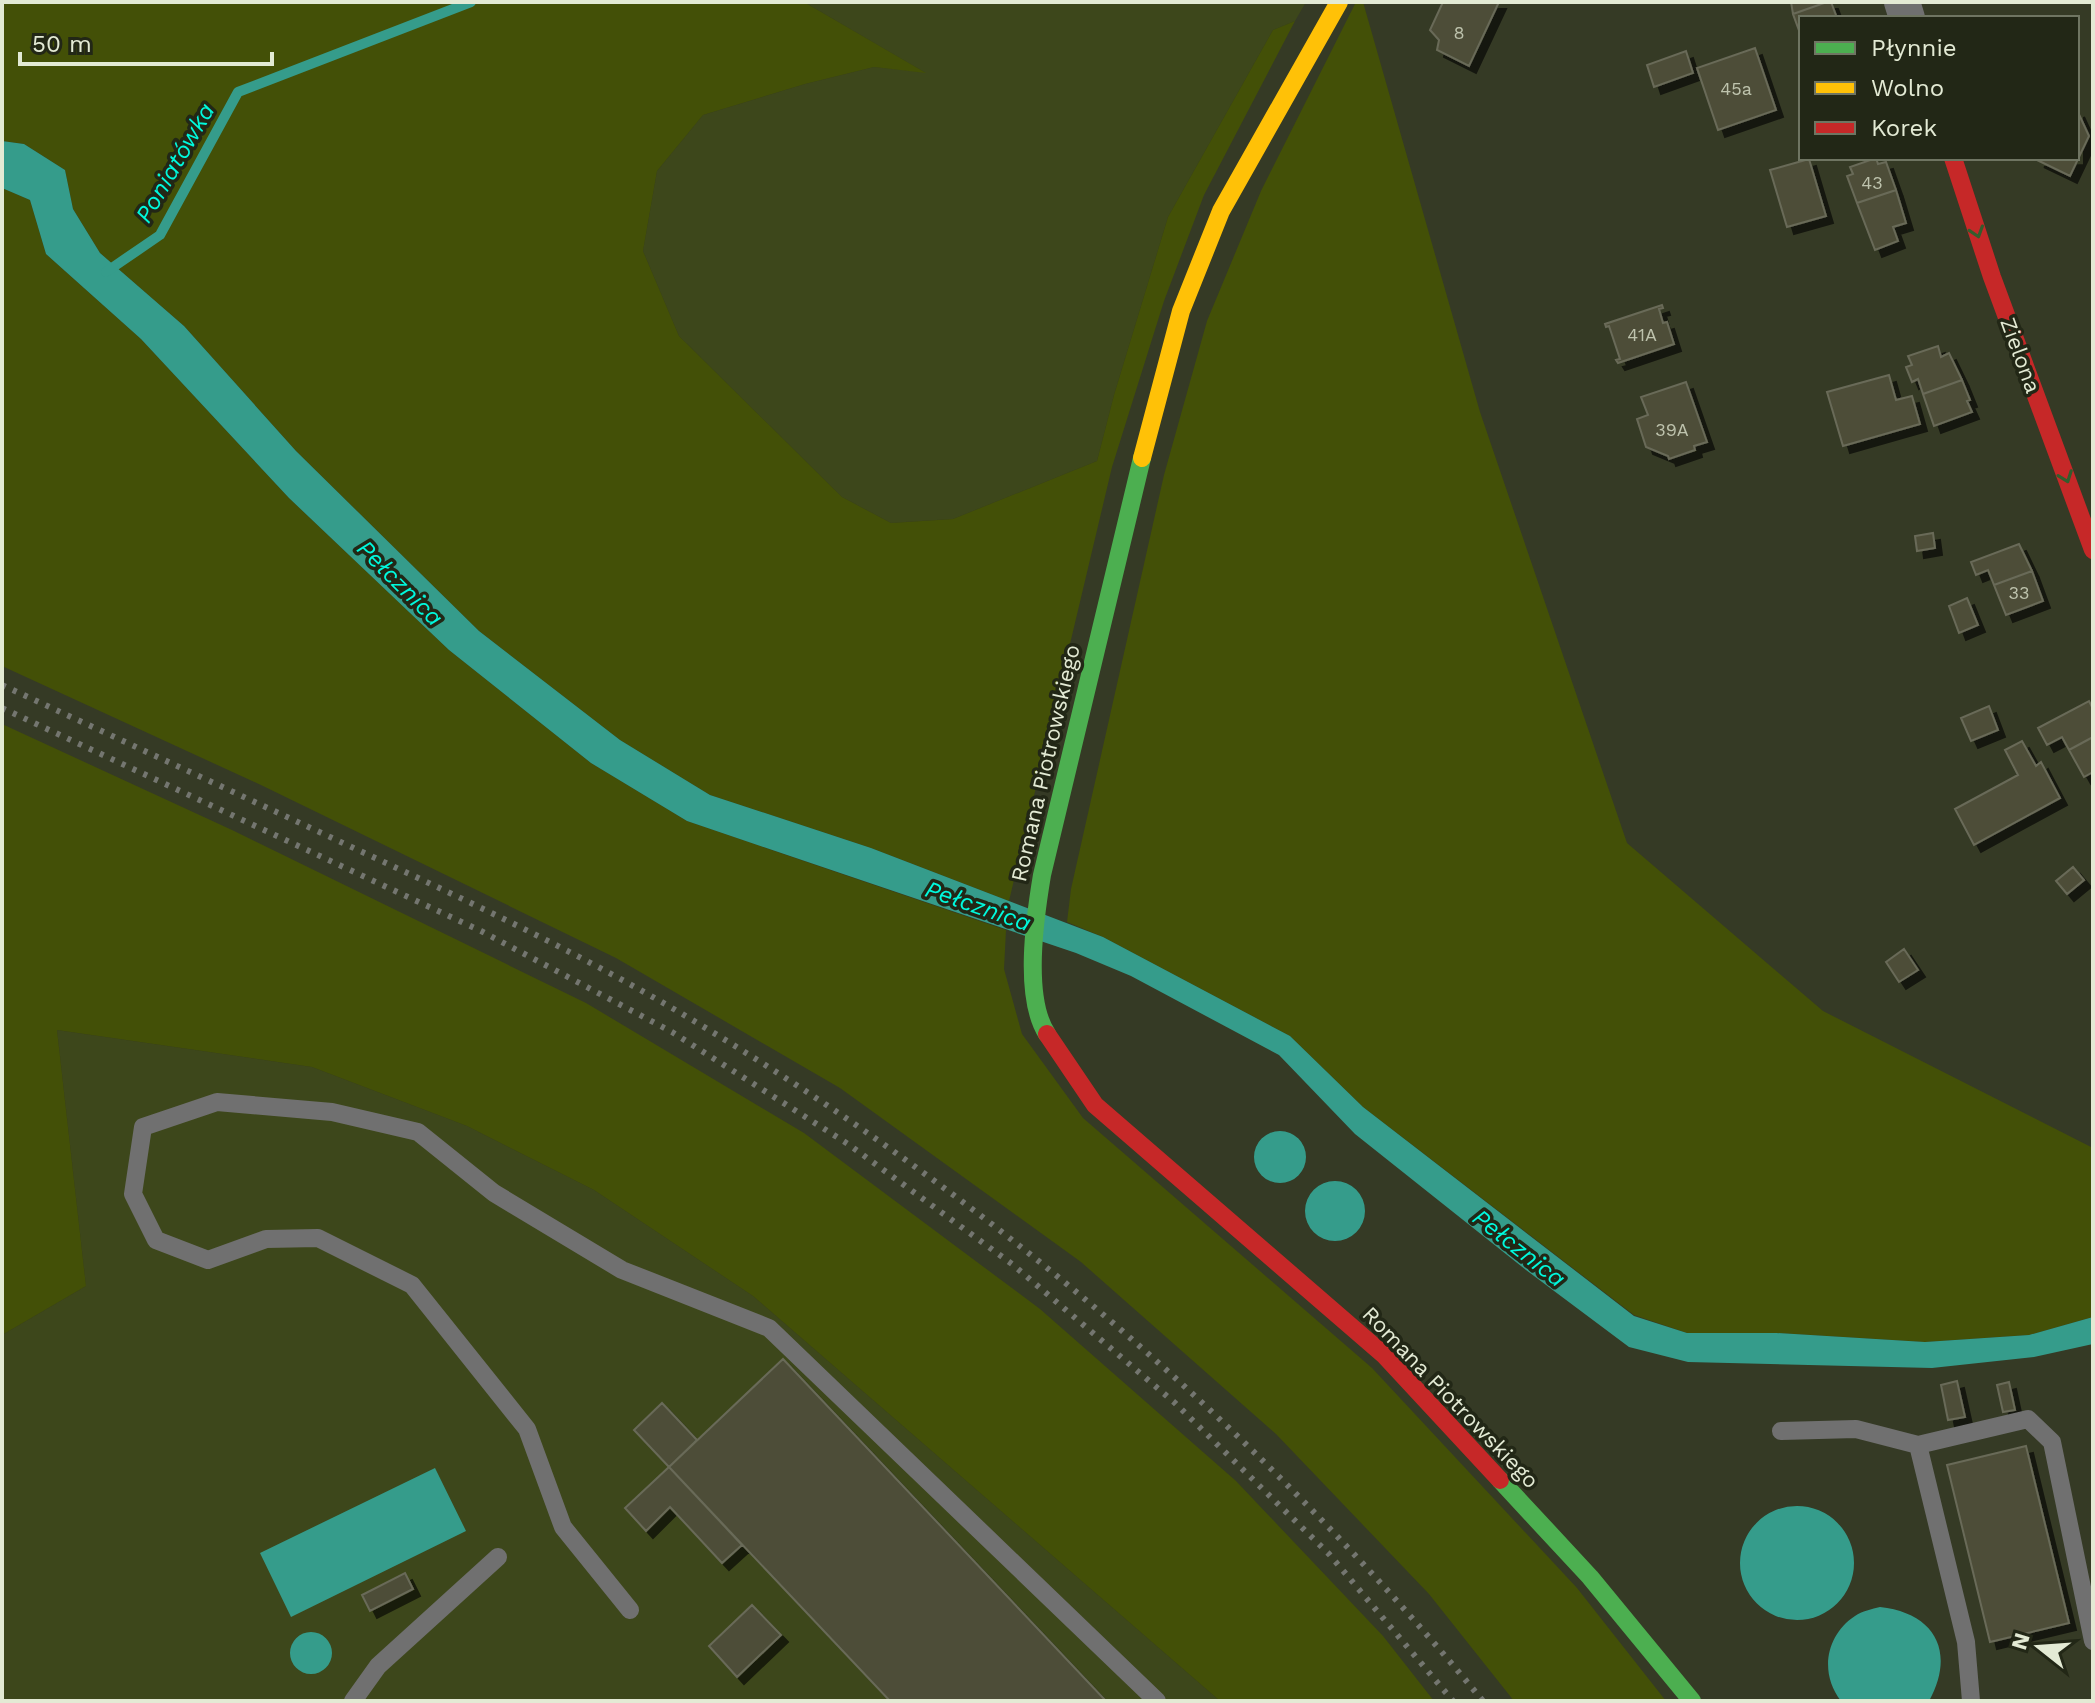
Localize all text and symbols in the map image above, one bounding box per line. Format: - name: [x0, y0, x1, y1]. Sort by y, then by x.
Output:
- scale bar: [20, 16, 272, 66]
- legend: [1799, 16, 2079, 160]
- house number: 8: [1453, 22, 1465, 43]
- text: 50 m: [32, 30, 92, 58]
- text: Płynnie: [1871, 34, 1957, 62]
- text: Wolno: [1871, 74, 1944, 102]
- house number: 45a: [1720, 78, 1752, 99]
- water label: Poniatówka: [129, 98, 221, 228]
- text: Korek: [1871, 114, 1937, 142]
- house number: 43: [1861, 172, 1883, 193]
- one-way arrow: [1968, 225, 1984, 238]
- street label: Zielona: [1995, 314, 2046, 396]
- house number: 41A: [1627, 324, 1657, 345]
- house number: 39A: [1655, 419, 1689, 440]
- one-way arrow: [2056, 469, 2073, 483]
- water label: Pełcznica: [351, 534, 449, 632]
- house number: 33: [2009, 582, 2030, 603]
- street label: Romana Piotrowskiego: [1006, 642, 1085, 884]
- water label: Pełcznica: [921, 875, 1035, 937]
- water label: Pełcznica: [1467, 1203, 1571, 1293]
- street label: Romana Piotrowskiego: [1357, 1301, 1544, 1493]
- north arrow: [1999, 1607, 2079, 1687]
- text: N: [2006, 1630, 2035, 1653]

